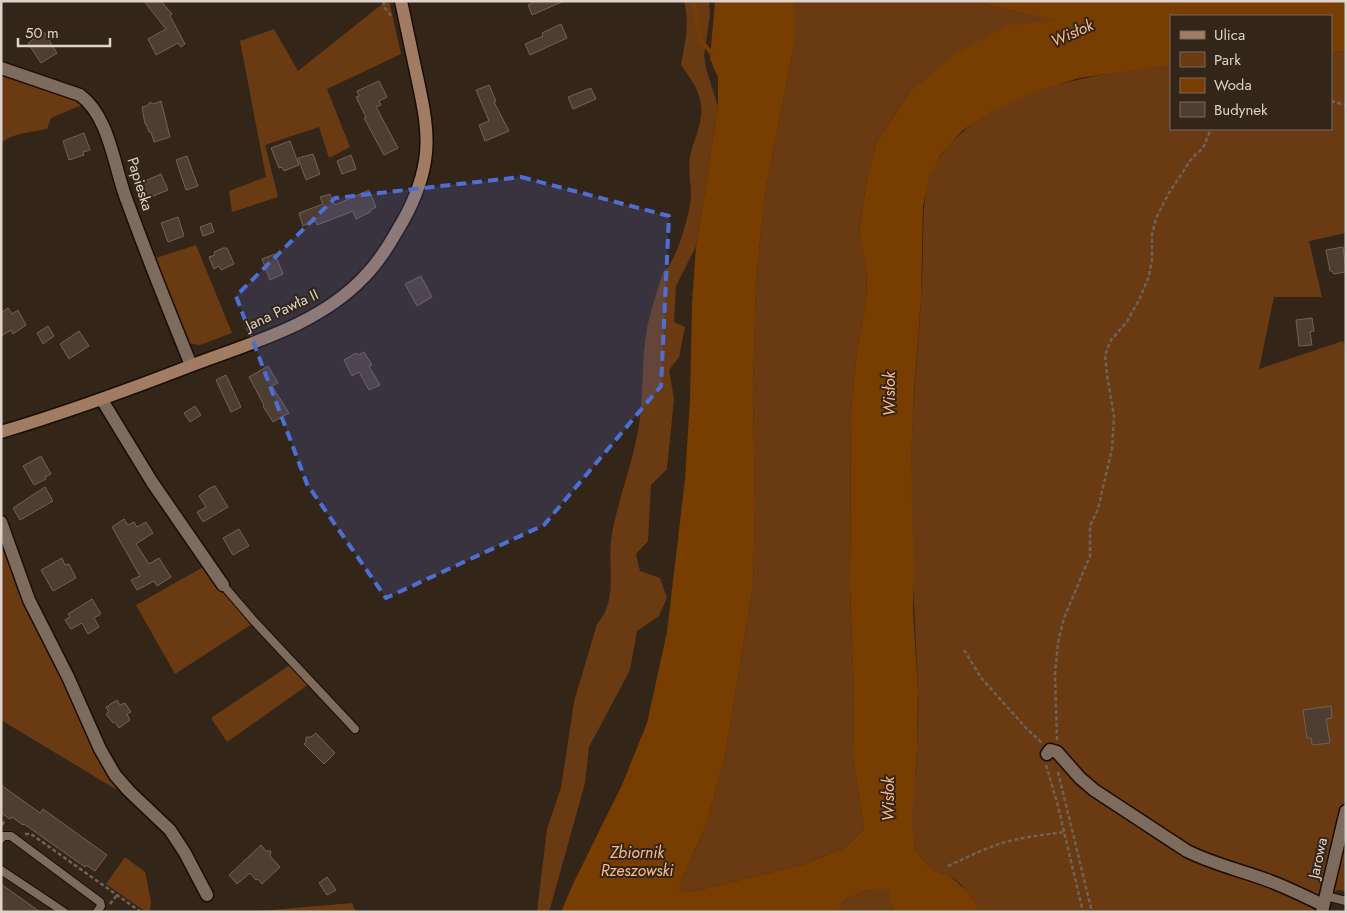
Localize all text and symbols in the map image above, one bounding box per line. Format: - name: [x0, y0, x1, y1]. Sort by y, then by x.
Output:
- water label: Wisłok: [1047, 13, 1098, 53]
- scale bar: [18, 15, 110, 47]
- legend: [1170, 15, 1332, 130]
- text: 50 m: [25, 22, 59, 44]
- text: Ulica: [1214, 24, 1245, 46]
- text: Park: [1214, 49, 1241, 71]
- text: Woda: [1214, 74, 1252, 96]
- text: Budynek: [1214, 99, 1268, 121]
- street label: Papieska: [121, 154, 159, 214]
- street label: Jana Pawła II: [240, 284, 322, 337]
- water label: Wisłok: [878, 371, 901, 416]
- water label: Wisłok: [877, 776, 900, 821]
- street label: Jarowa: [1303, 836, 1333, 882]
- water label: Zbiornik Rzeszowski: [601, 841, 674, 882]

